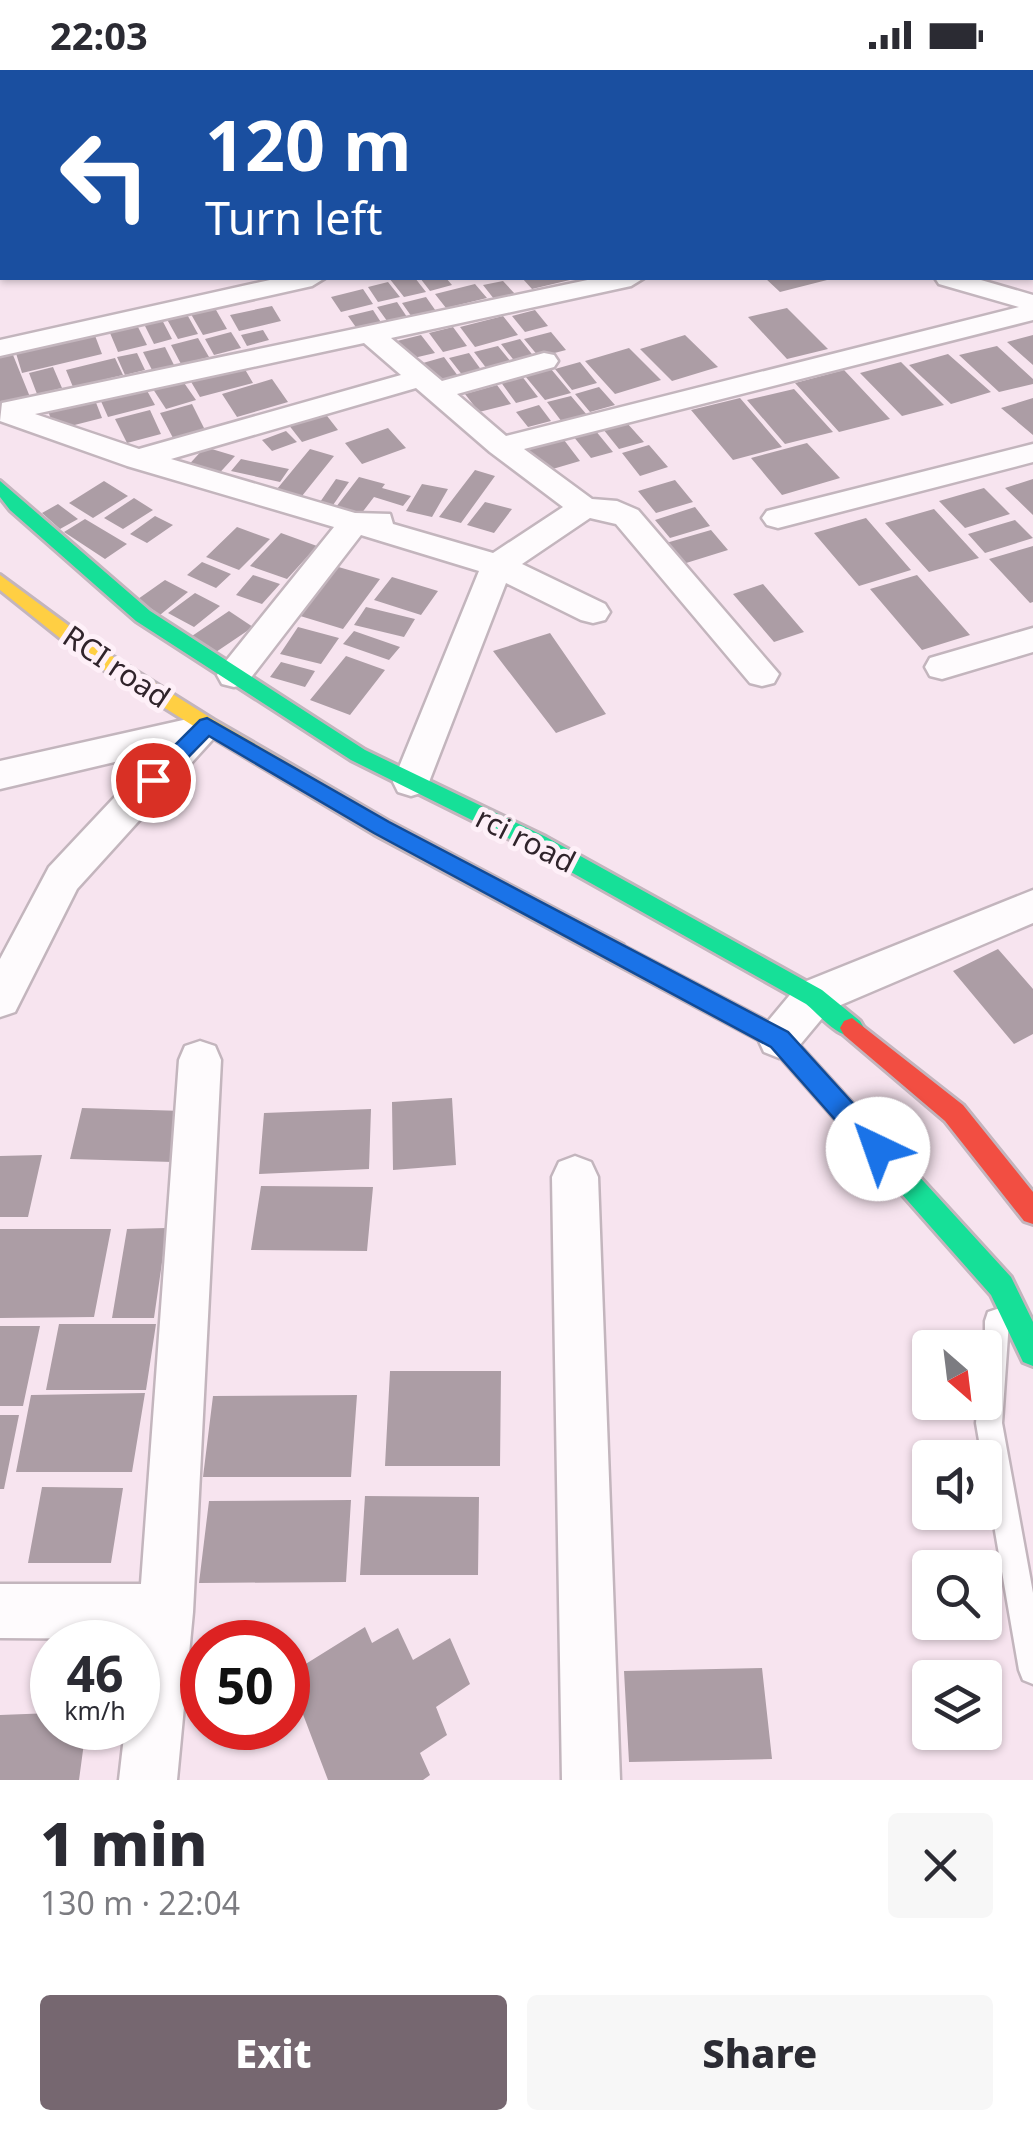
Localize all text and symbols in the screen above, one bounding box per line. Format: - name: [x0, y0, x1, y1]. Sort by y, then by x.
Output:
- text: 22:03: [50, 9, 148, 61]
- text: 120 m: [205, 96, 412, 192]
- icon: left: [40, 110, 170, 240]
- text: Turn left: [205, 187, 382, 248]
- street label: RCI road: [55, 615, 179, 717]
- pin: [111, 738, 196, 823]
- icon: arrive: [126, 753, 181, 808]
- street label: rci road: [469, 796, 583, 882]
- position arrow: [826, 1097, 930, 1201]
- north arrow: [912, 1330, 1002, 1420]
- map controls: [912, 1330, 1002, 1750]
- button: sound: [912, 1440, 1002, 1530]
- button: search: [912, 1550, 1002, 1640]
- speed limit sign: 50: [180, 1620, 310, 1750]
- text: 46: [66, 1639, 124, 1707]
- button: layers: [912, 1660, 1002, 1750]
- text: km/h: [64, 1693, 126, 1727]
- text: 1 min: [40, 1802, 208, 1884]
- button: close: [888, 1813, 993, 1918]
- text: 130 m · 22:04: [40, 1881, 240, 1924]
- button: Exit: [40, 1995, 507, 2110]
- button: Share: [527, 1995, 993, 2110]

